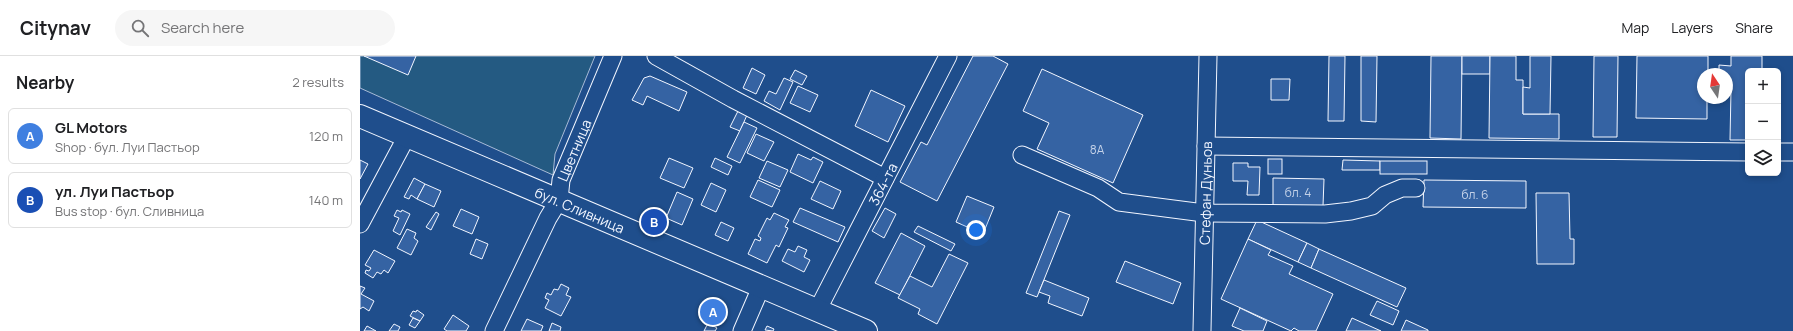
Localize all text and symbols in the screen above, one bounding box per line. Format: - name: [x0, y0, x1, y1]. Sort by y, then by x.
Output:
- search box: [115, 10, 395, 46]
- text: Citynav: [20, 15, 91, 41]
- icon: search: [129, 17, 151, 39]
- text: Search here: [161, 17, 244, 38]
- text: Map: [1621, 18, 1649, 37]
- text: Layers: [1671, 18, 1713, 37]
- text: Share: [1735, 18, 1773, 37]
- north arrow: [1697, 68, 1733, 104]
- map controls: [1745, 68, 1781, 176]
- button: +: [1745, 68, 1781, 104]
- text: Nearby: [16, 71, 74, 94]
- text: 2 results: [292, 73, 344, 91]
- button: −: [1745, 104, 1781, 140]
- street label: Цветница: [552, 116, 595, 184]
- text: GL Motors: [55, 117, 128, 138]
- text: A: [26, 127, 34, 145]
- text: 120 m: [309, 127, 343, 145]
- text: Shop · бул. Луи Пастьор: [55, 138, 200, 156]
- button: layers: [1745, 140, 1781, 176]
- house number: 8А: [1090, 141, 1105, 158]
- street label: Стефан Дуньов: [1194, 141, 1216, 245]
- street label: 364-та: [864, 159, 901, 208]
- text: ул. Луи Пастьор: [55, 181, 174, 202]
- street label: бул. Сливница: [532, 182, 628, 237]
- house number: бл. 4: [1285, 184, 1311, 201]
- house number: бл. 6: [1462, 186, 1488, 203]
- text: B: [26, 191, 34, 209]
- text: 140 m: [309, 191, 343, 209]
- text: Bus stop · бул. Сливница: [55, 202, 204, 220]
- pin: B: [641, 207, 667, 237]
- your location: [966, 220, 986, 240]
- pin: A: [700, 297, 726, 327]

